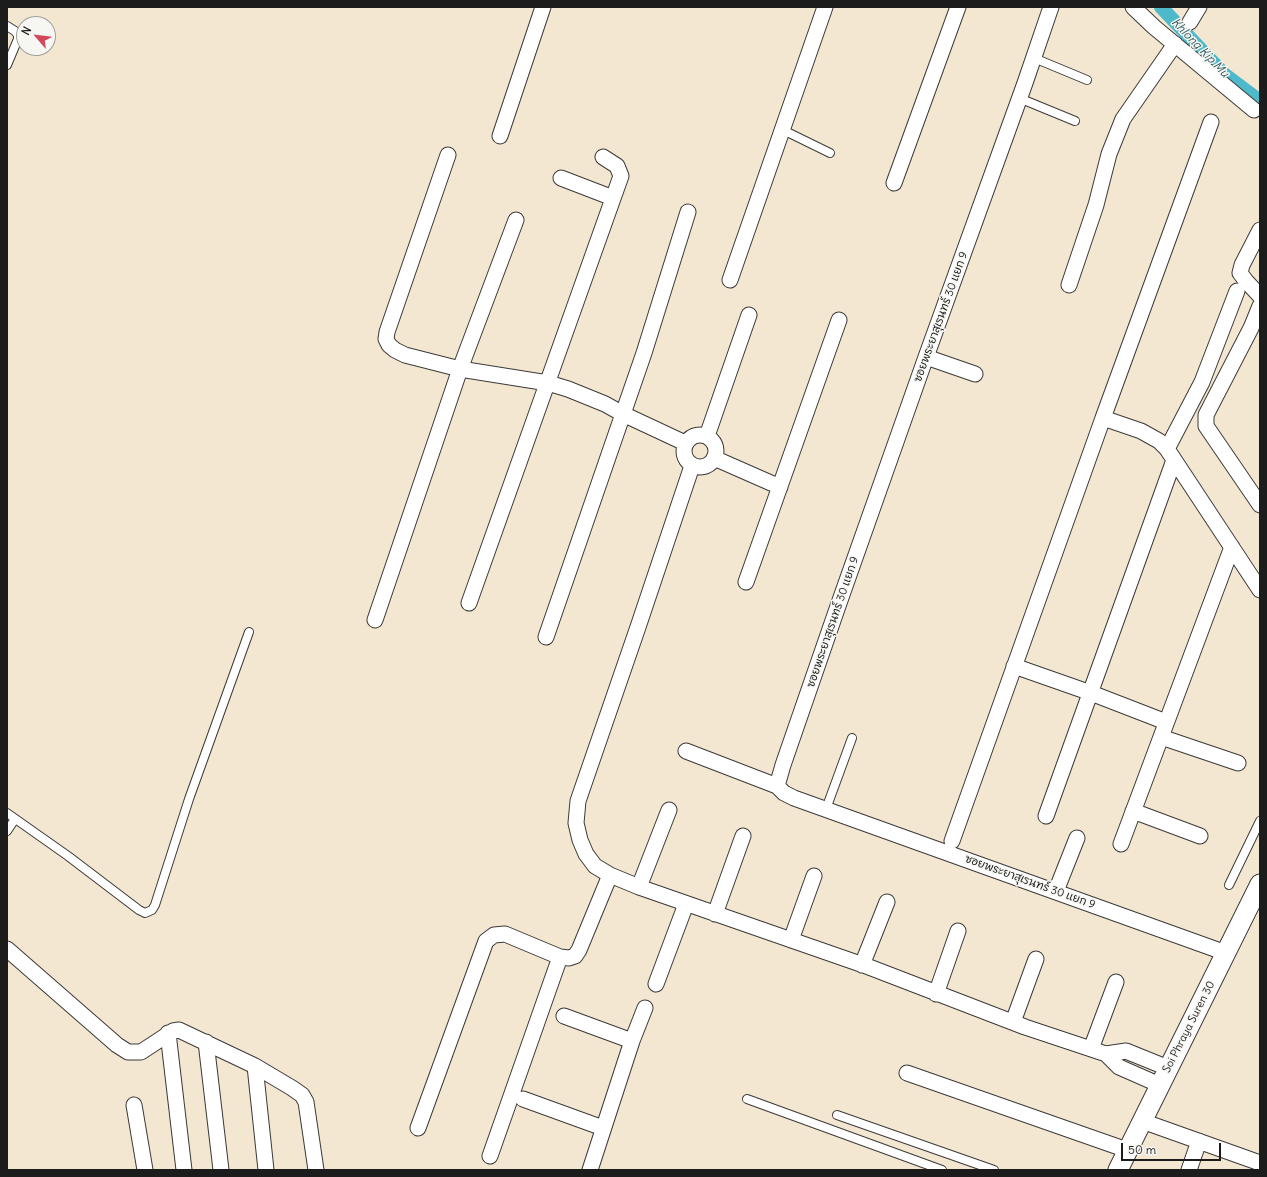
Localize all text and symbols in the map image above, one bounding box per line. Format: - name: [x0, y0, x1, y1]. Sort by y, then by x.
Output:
- water label: Khlong Kip Mu: [1168, 15, 1232, 81]
- north arrow: [16, 16, 56, 56]
- text: N: [18, 24, 34, 37]
- street label: ซอยพระยาสุเรนทร์ 30 แยก 9: [911, 250, 971, 384]
- street label: ซอยพระยาสุเรนทร์ 30 แยก 9: [804, 555, 862, 689]
- street label: ซอยพระยาสุเรนทร์ 30 แยก 9: [963, 852, 1097, 912]
- street label: Soi Phraya Suren 30: [1160, 979, 1218, 1075]
- scale bar: [1123, 1135, 1223, 1161]
- text: 50 m: [1128, 1142, 1156, 1157]

